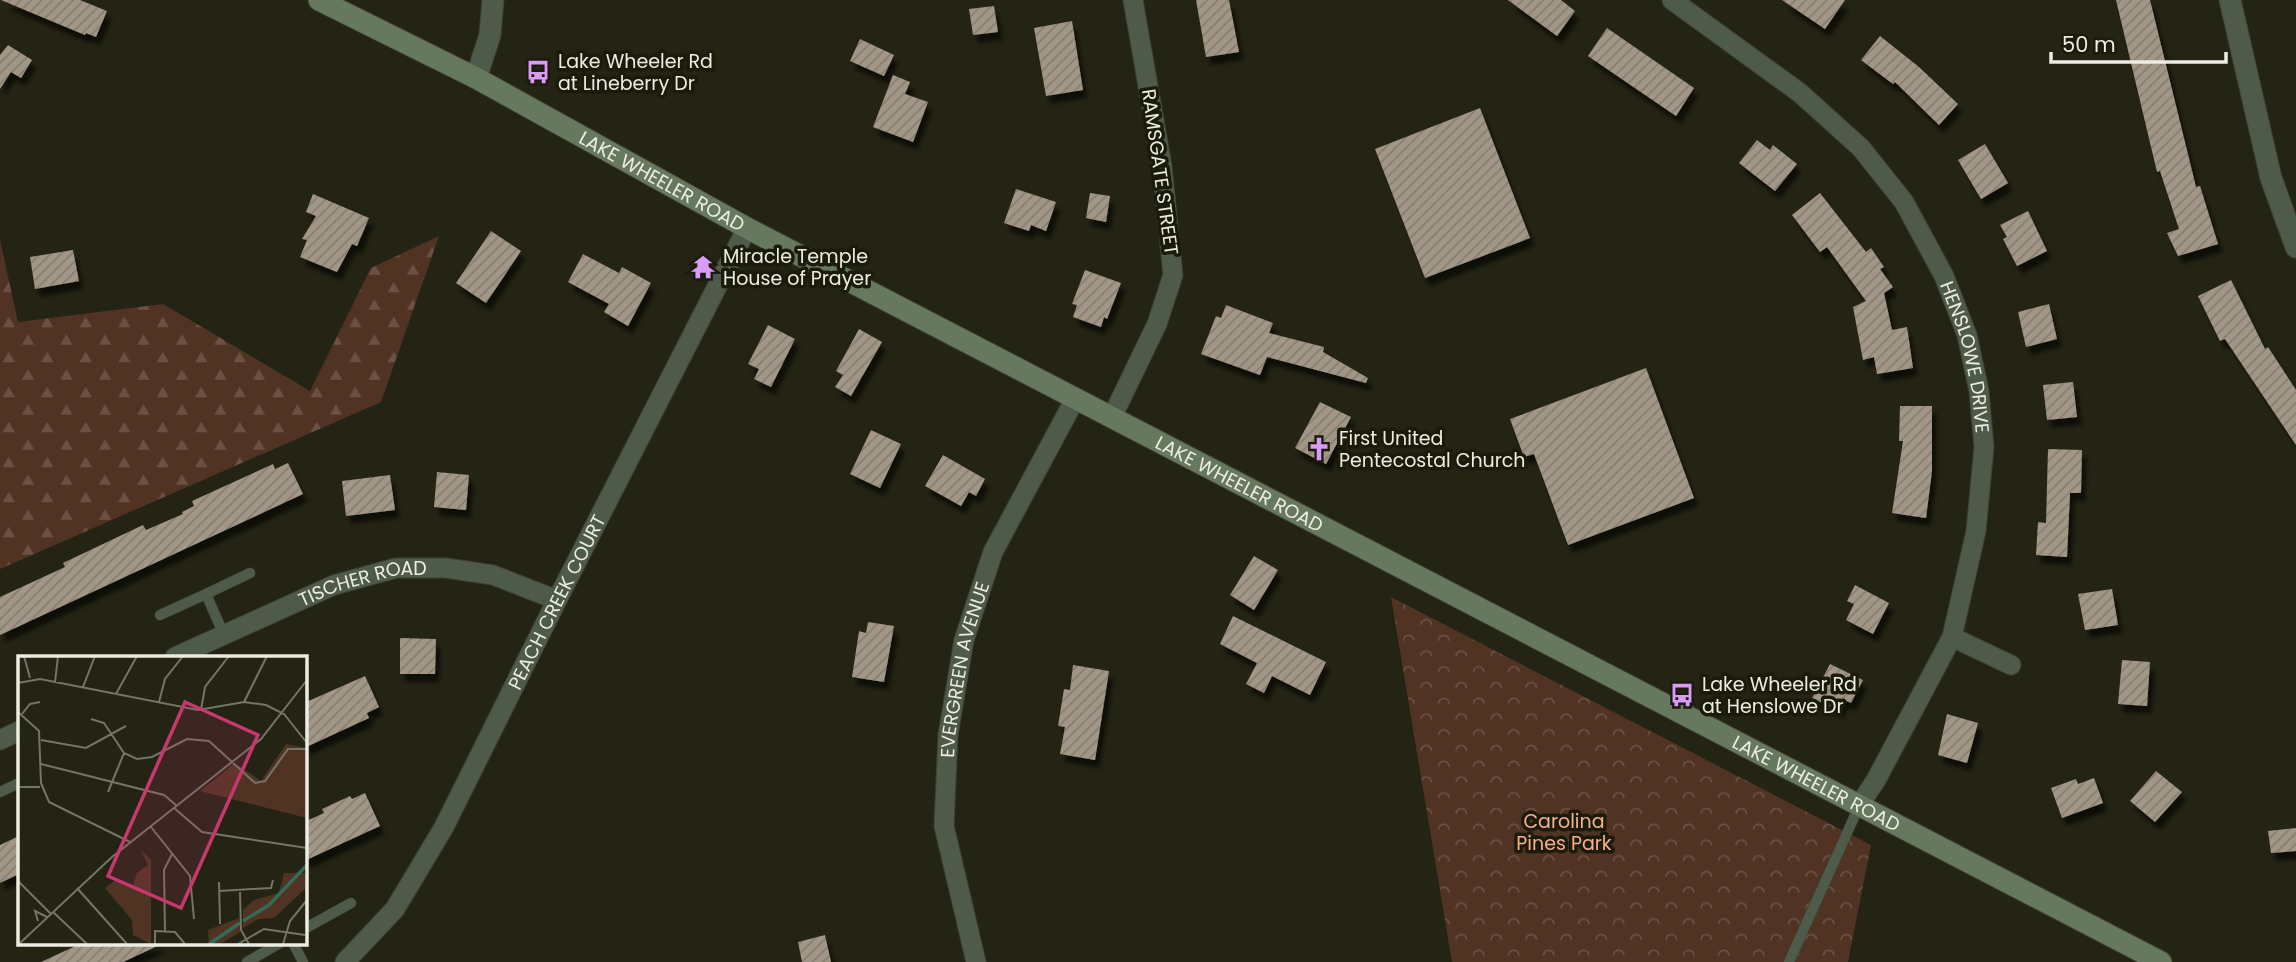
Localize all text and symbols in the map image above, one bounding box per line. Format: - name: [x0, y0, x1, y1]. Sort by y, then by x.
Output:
- scale bar: [2051, 21, 2226, 65]
- text: 50 m: [2062, 30, 2116, 59]
- place label: Lake Wheeler Rd at Lineberry Dr: [558, 48, 713, 97]
- bus stop icon: Lake Wheeler Rd at Lineberry Dr: [524, 58, 552, 86]
- street label: RAMSGATE STREET: [1135, 87, 1185, 257]
- street label: LAKE WHEELER ROAD: [574, 124, 750, 238]
- place label: Miracle Temple House of Prayer: [723, 243, 871, 292]
- temple icon: Miracle Temple House of Prayer: [689, 253, 717, 281]
- street label: HENSLOWE DRIVE: [1934, 277, 1996, 434]
- place label: First United Pentecostal Church: [1339, 425, 1526, 474]
- street label: LAKE WHEELER ROAD: [1151, 429, 1328, 538]
- church icon: First United Pentecostal Church: [1305, 435, 1333, 463]
- street label: PEACH CREEK COURT: [501, 510, 612, 694]
- street label: TISCHER ROAD: [294, 554, 427, 613]
- street label: EVERGREEN AVENUE: [934, 578, 996, 758]
- inset map: [18, 656, 306, 944]
- place label: Lake Wheeler Rd at Henslowe Dr: [1702, 671, 1857, 720]
- bus stop icon: Lake Wheeler Rd at Henslowe Dr: [1668, 681, 1696, 709]
- street label: LAKE WHEELER ROAD: [1728, 728, 1905, 838]
- park label: Carolina Pines Park: [1516, 808, 1612, 857]

